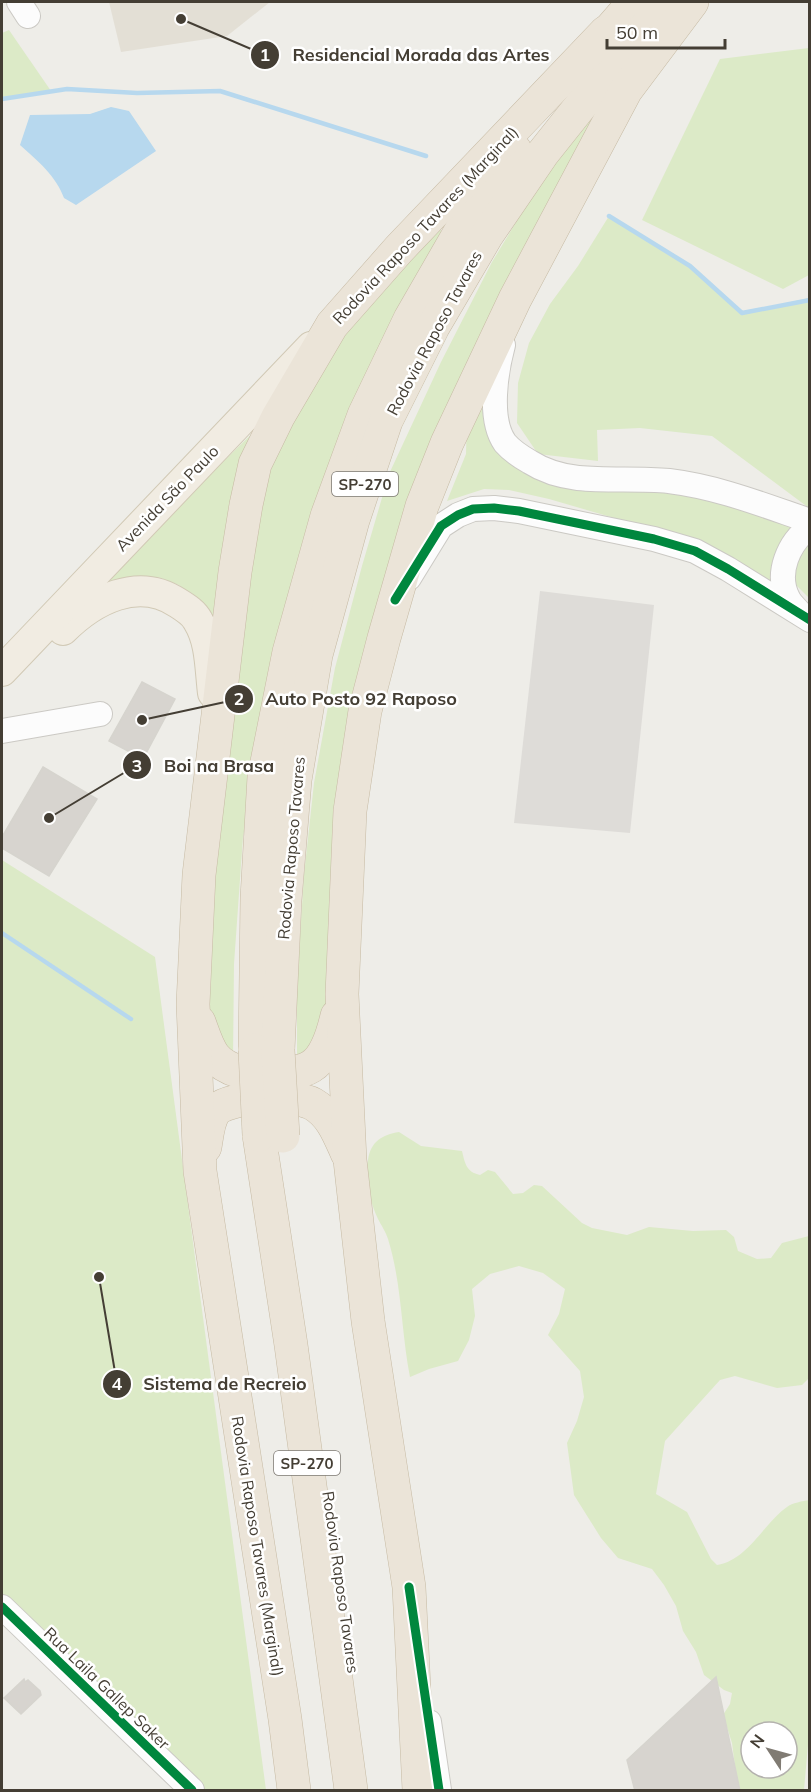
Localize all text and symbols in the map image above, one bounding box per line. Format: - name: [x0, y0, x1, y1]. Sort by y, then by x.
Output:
- scale bar: [607, 12, 726, 50]
- text: 50 m: [616, 21, 658, 44]
- callout: Residencial Morada das Artes: [250, 37, 561, 73]
- text: 1: [260, 43, 270, 66]
- text: Residencial Morada das Artes: [292, 43, 550, 66]
- street label: Rodovia Raposo Tavares (Marginal): [328, 122, 522, 328]
- street label: Rodovia Raposo Tavares: [382, 247, 486, 419]
- street label: Avenida São Paulo: [111, 441, 223, 555]
- road number: SP-270: [332, 472, 398, 496]
- callout: Auto Posto 92 Raposo: [224, 681, 469, 717]
- text: 2: [234, 687, 244, 710]
- text: Auto Posto 92 Raposo: [265, 687, 457, 710]
- callout: Boi na Brasa: [122, 747, 286, 783]
- text: 3: [132, 754, 142, 777]
- text: Boi na Brasa: [164, 754, 274, 777]
- street label: Rodovia Raposo Tavares: [273, 756, 309, 940]
- callout: Sistema de Recreio: [102, 1366, 319, 1402]
- text: 4: [112, 1372, 123, 1395]
- text: Sistema de Recreio: [143, 1372, 307, 1395]
- street label: Rodovia Raposo Tavares (Marginal): [228, 1414, 288, 1678]
- road number: SP-270: [274, 1451, 340, 1475]
- street label: Rodovia Raposo Tavares: [318, 1490, 364, 1674]
- street label: Rua Laila Gallep Saker: [40, 1623, 174, 1753]
- north arrow: [739, 1720, 799, 1780]
- text: N: [745, 1730, 769, 1752]

